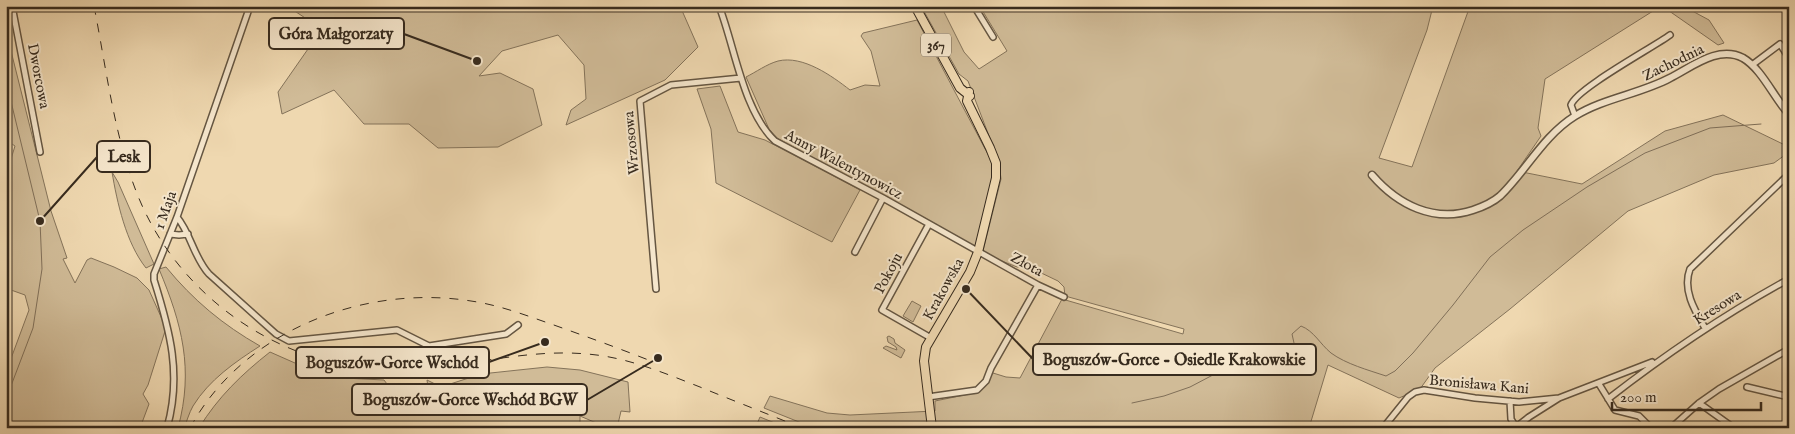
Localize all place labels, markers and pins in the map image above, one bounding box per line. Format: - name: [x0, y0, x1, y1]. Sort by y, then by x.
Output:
- callout: Góra Małgorzaty: [269, 18, 404, 49]
- callout: Lesk: [97, 141, 150, 172]
- callout: Boguszów-Gorce - Osiedle Krakowskie: [1033, 344, 1316, 375]
- callout: Boguszów-Gorce Wschód: [296, 347, 489, 378]
- callout: Boguszów-Gorce Wschód BGW: [352, 384, 587, 415]

